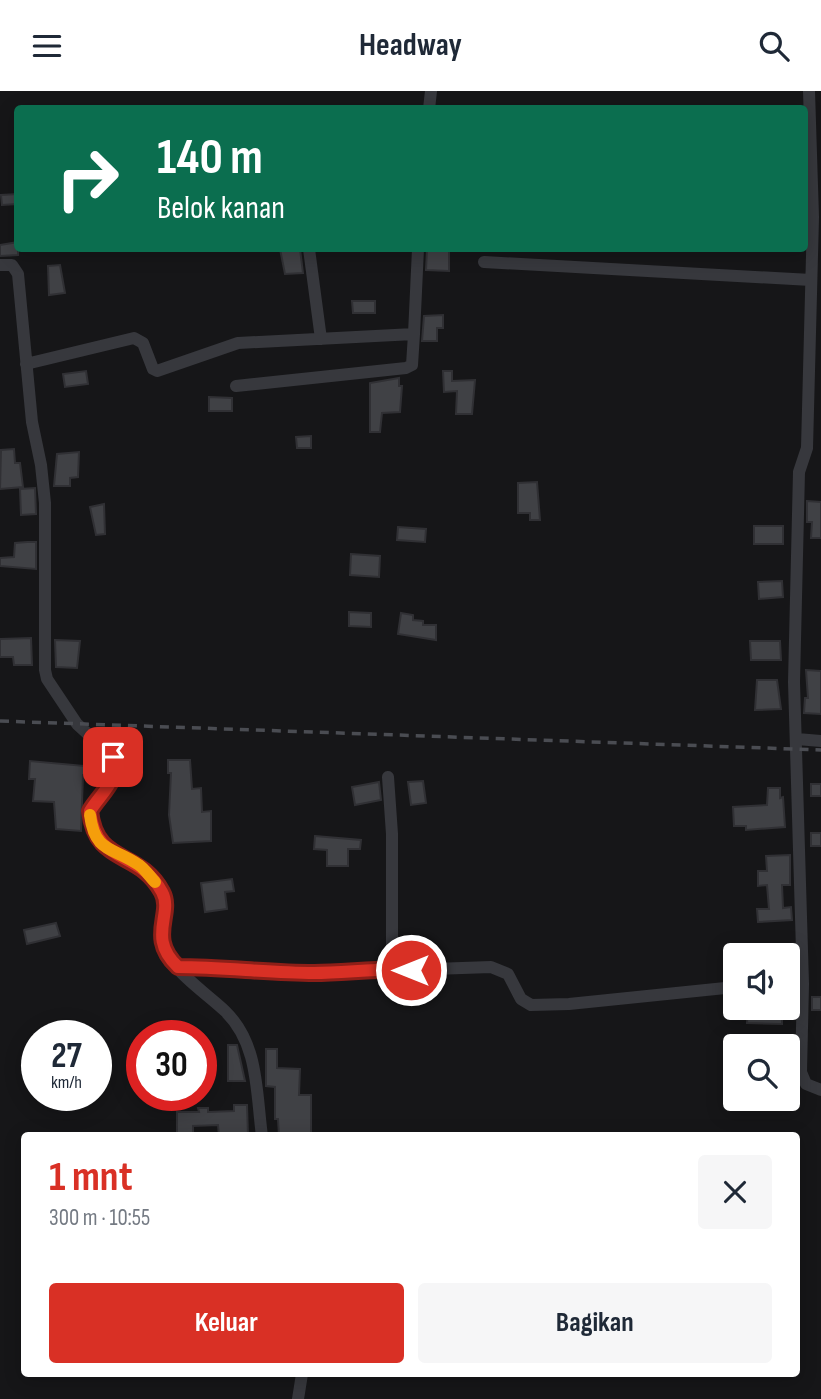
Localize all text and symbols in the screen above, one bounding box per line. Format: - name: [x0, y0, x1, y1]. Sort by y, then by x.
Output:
- text: Headway: [359, 26, 462, 65]
- icon: menu: [28, 27, 66, 65]
- icon: search: [755, 27, 793, 65]
- text: 140 m: [157, 129, 263, 188]
- icon: right: [42, 133, 133, 224]
- text: Belok kanan: [157, 189, 285, 228]
- pin: [83, 727, 143, 787]
- icon: arrive: [94, 738, 132, 776]
- position arrow: [374, 933, 448, 1007]
- map controls: [723, 943, 800, 1111]
- button: sound: [723, 943, 800, 1020]
- speed limit sign: 30: [126, 1020, 217, 1111]
- button: search: [723, 1034, 800, 1111]
- text: 27: [51, 1035, 82, 1078]
- text: km/h: [51, 1072, 82, 1093]
- text: 1 mnt: [49, 1152, 133, 1203]
- button: close: [698, 1155, 772, 1229]
- text: 300 m · 10:55: [49, 1204, 150, 1232]
- button: Keluar: [49, 1283, 404, 1363]
- button: Bagikan: [418, 1283, 772, 1363]

